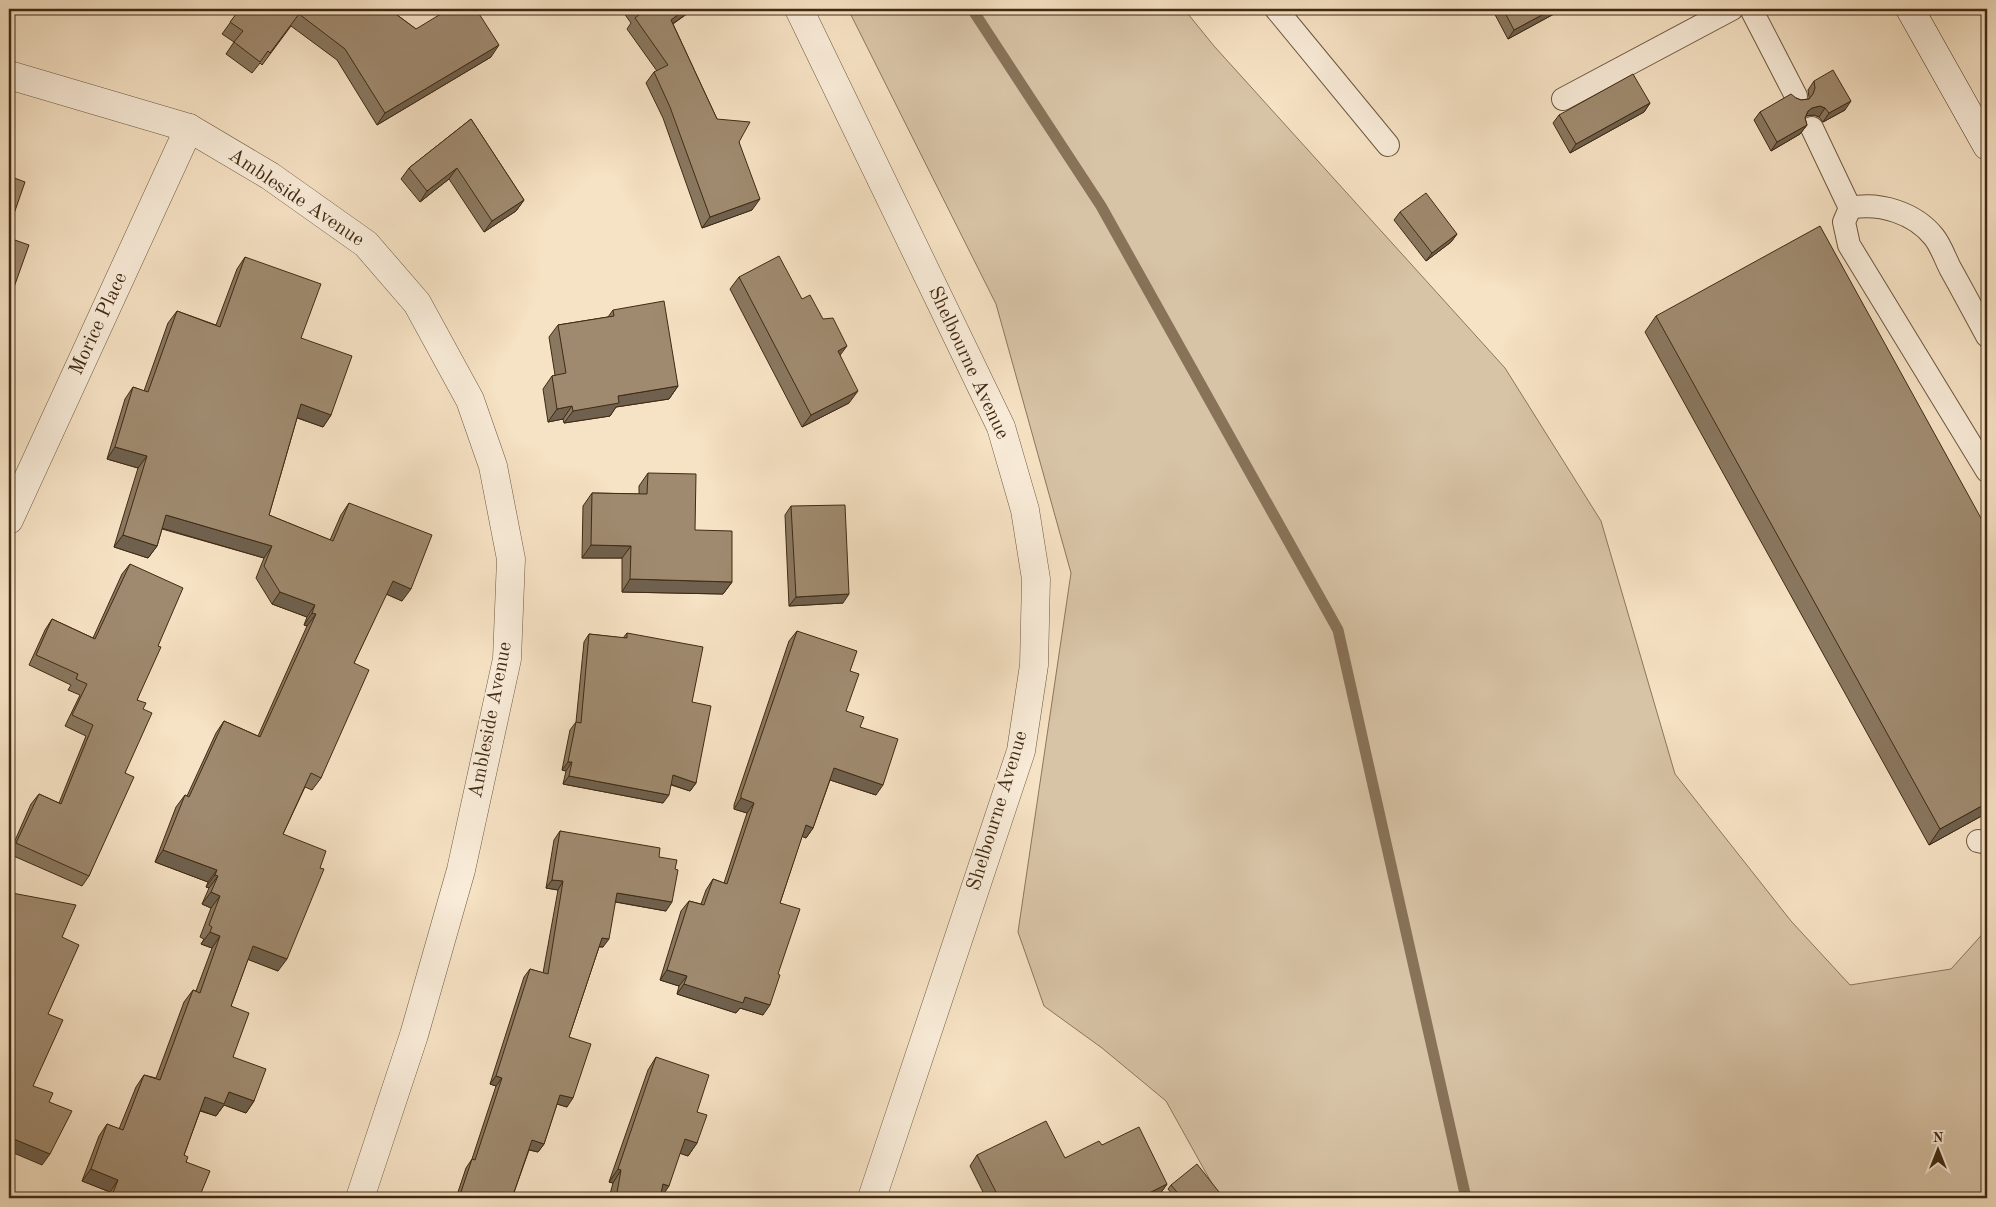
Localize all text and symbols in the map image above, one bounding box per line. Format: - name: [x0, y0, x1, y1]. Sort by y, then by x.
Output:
- street label: Ambleside Avenue: [225, 145, 367, 251]
- street label: Morice Place: [67, 270, 131, 378]
- street label: Shelbourne Avenue: [924, 284, 1012, 442]
- street label: Ambleside Avenue: [466, 640, 516, 800]
- street label: Shelbourne Avenue: [964, 729, 1032, 893]
- north arrow: [1914, 1124, 1964, 1174]
- text: N: [1933, 1131, 1944, 1145]

